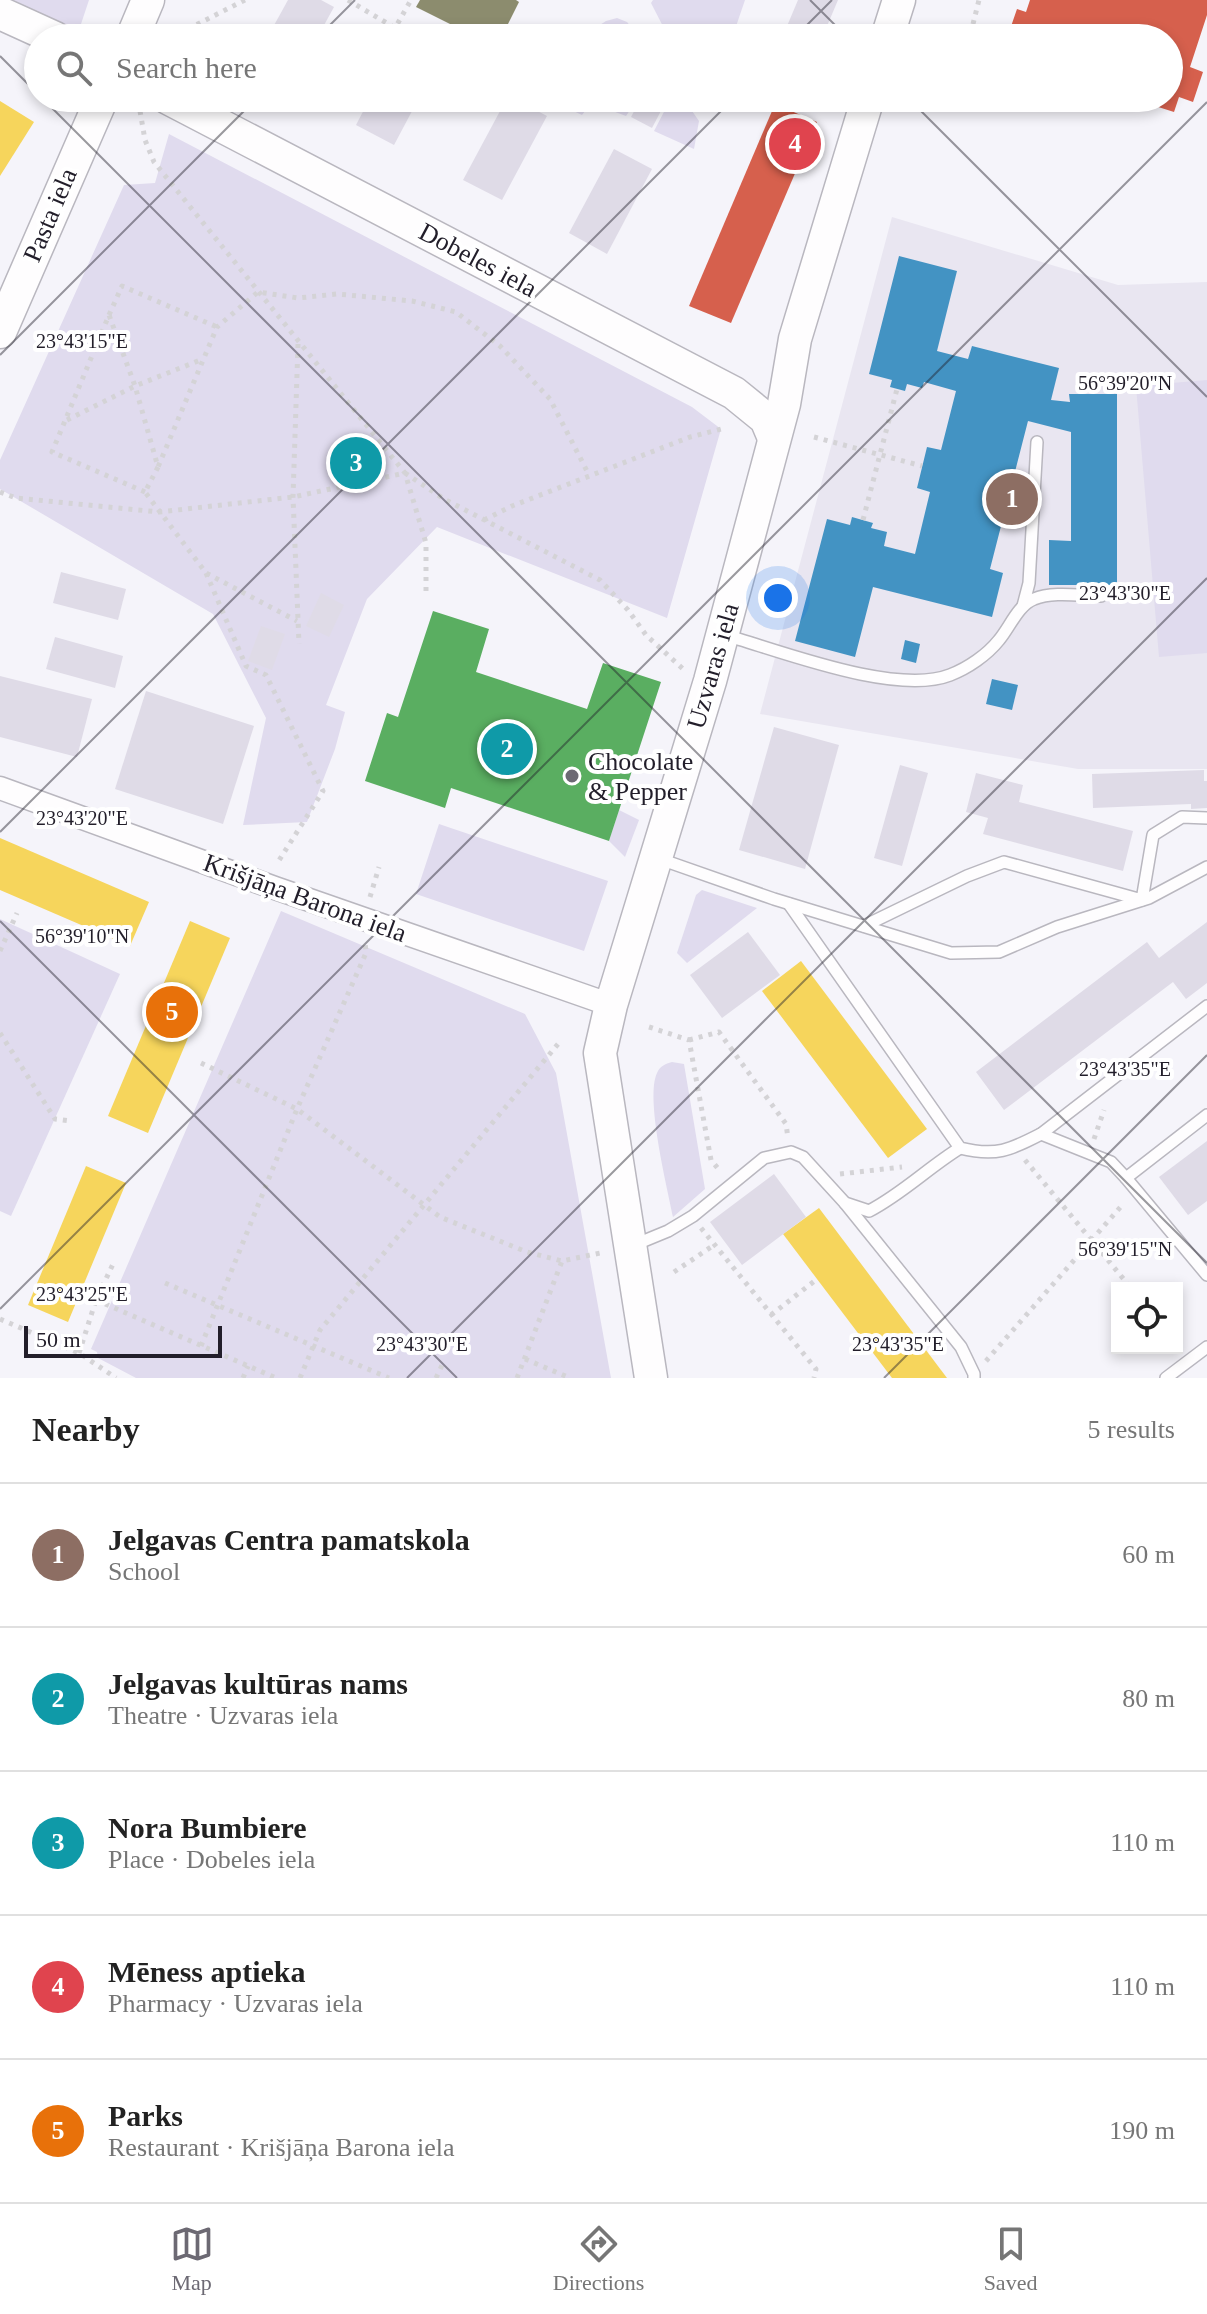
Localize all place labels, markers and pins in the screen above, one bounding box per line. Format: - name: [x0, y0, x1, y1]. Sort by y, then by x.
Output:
- pin: 4: [769, 114, 821, 174]
- pin: 3: [330, 433, 382, 493]
- pin: 1: [986, 469, 1038, 529]
- pin: 2: [481, 719, 533, 779]
- place label: Chocolate & Pepper: [588, 747, 693, 806]
- marker: Chocolate & Pepper: [563, 767, 581, 785]
- pin: 5: [146, 982, 198, 1042]

